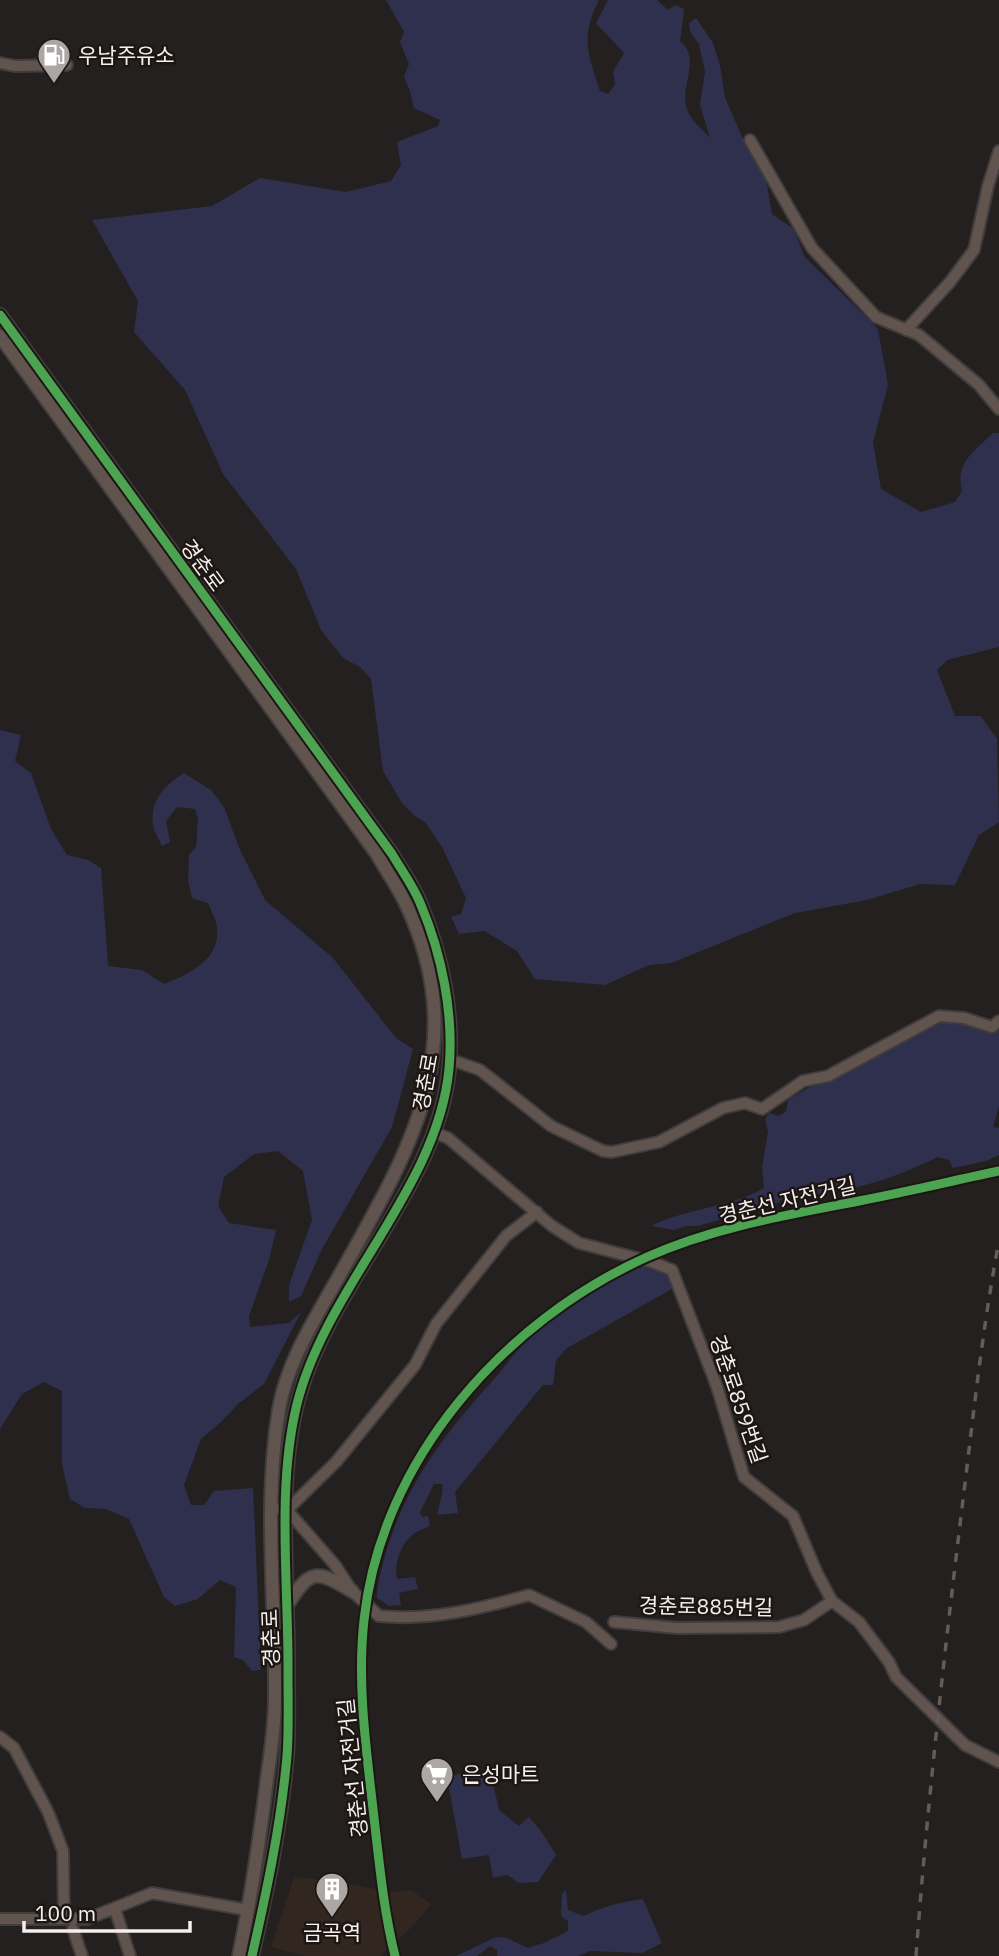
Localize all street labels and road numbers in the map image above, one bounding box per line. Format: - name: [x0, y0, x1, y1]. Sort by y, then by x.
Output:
- street label: 경춘로: [175, 533, 231, 597]
- street label: 경춘로: [406, 1051, 444, 1113]
- street label: 경춘선 자전거길: [716, 1171, 858, 1229]
- street label: 경춘로859번길: [704, 1331, 774, 1467]
- street label: 경춘로885번길: [639, 1591, 773, 1621]
- street label: 경춘로: [255, 1609, 285, 1667]
- street label: 경춘선 자전거길: [331, 1697, 373, 1839]

